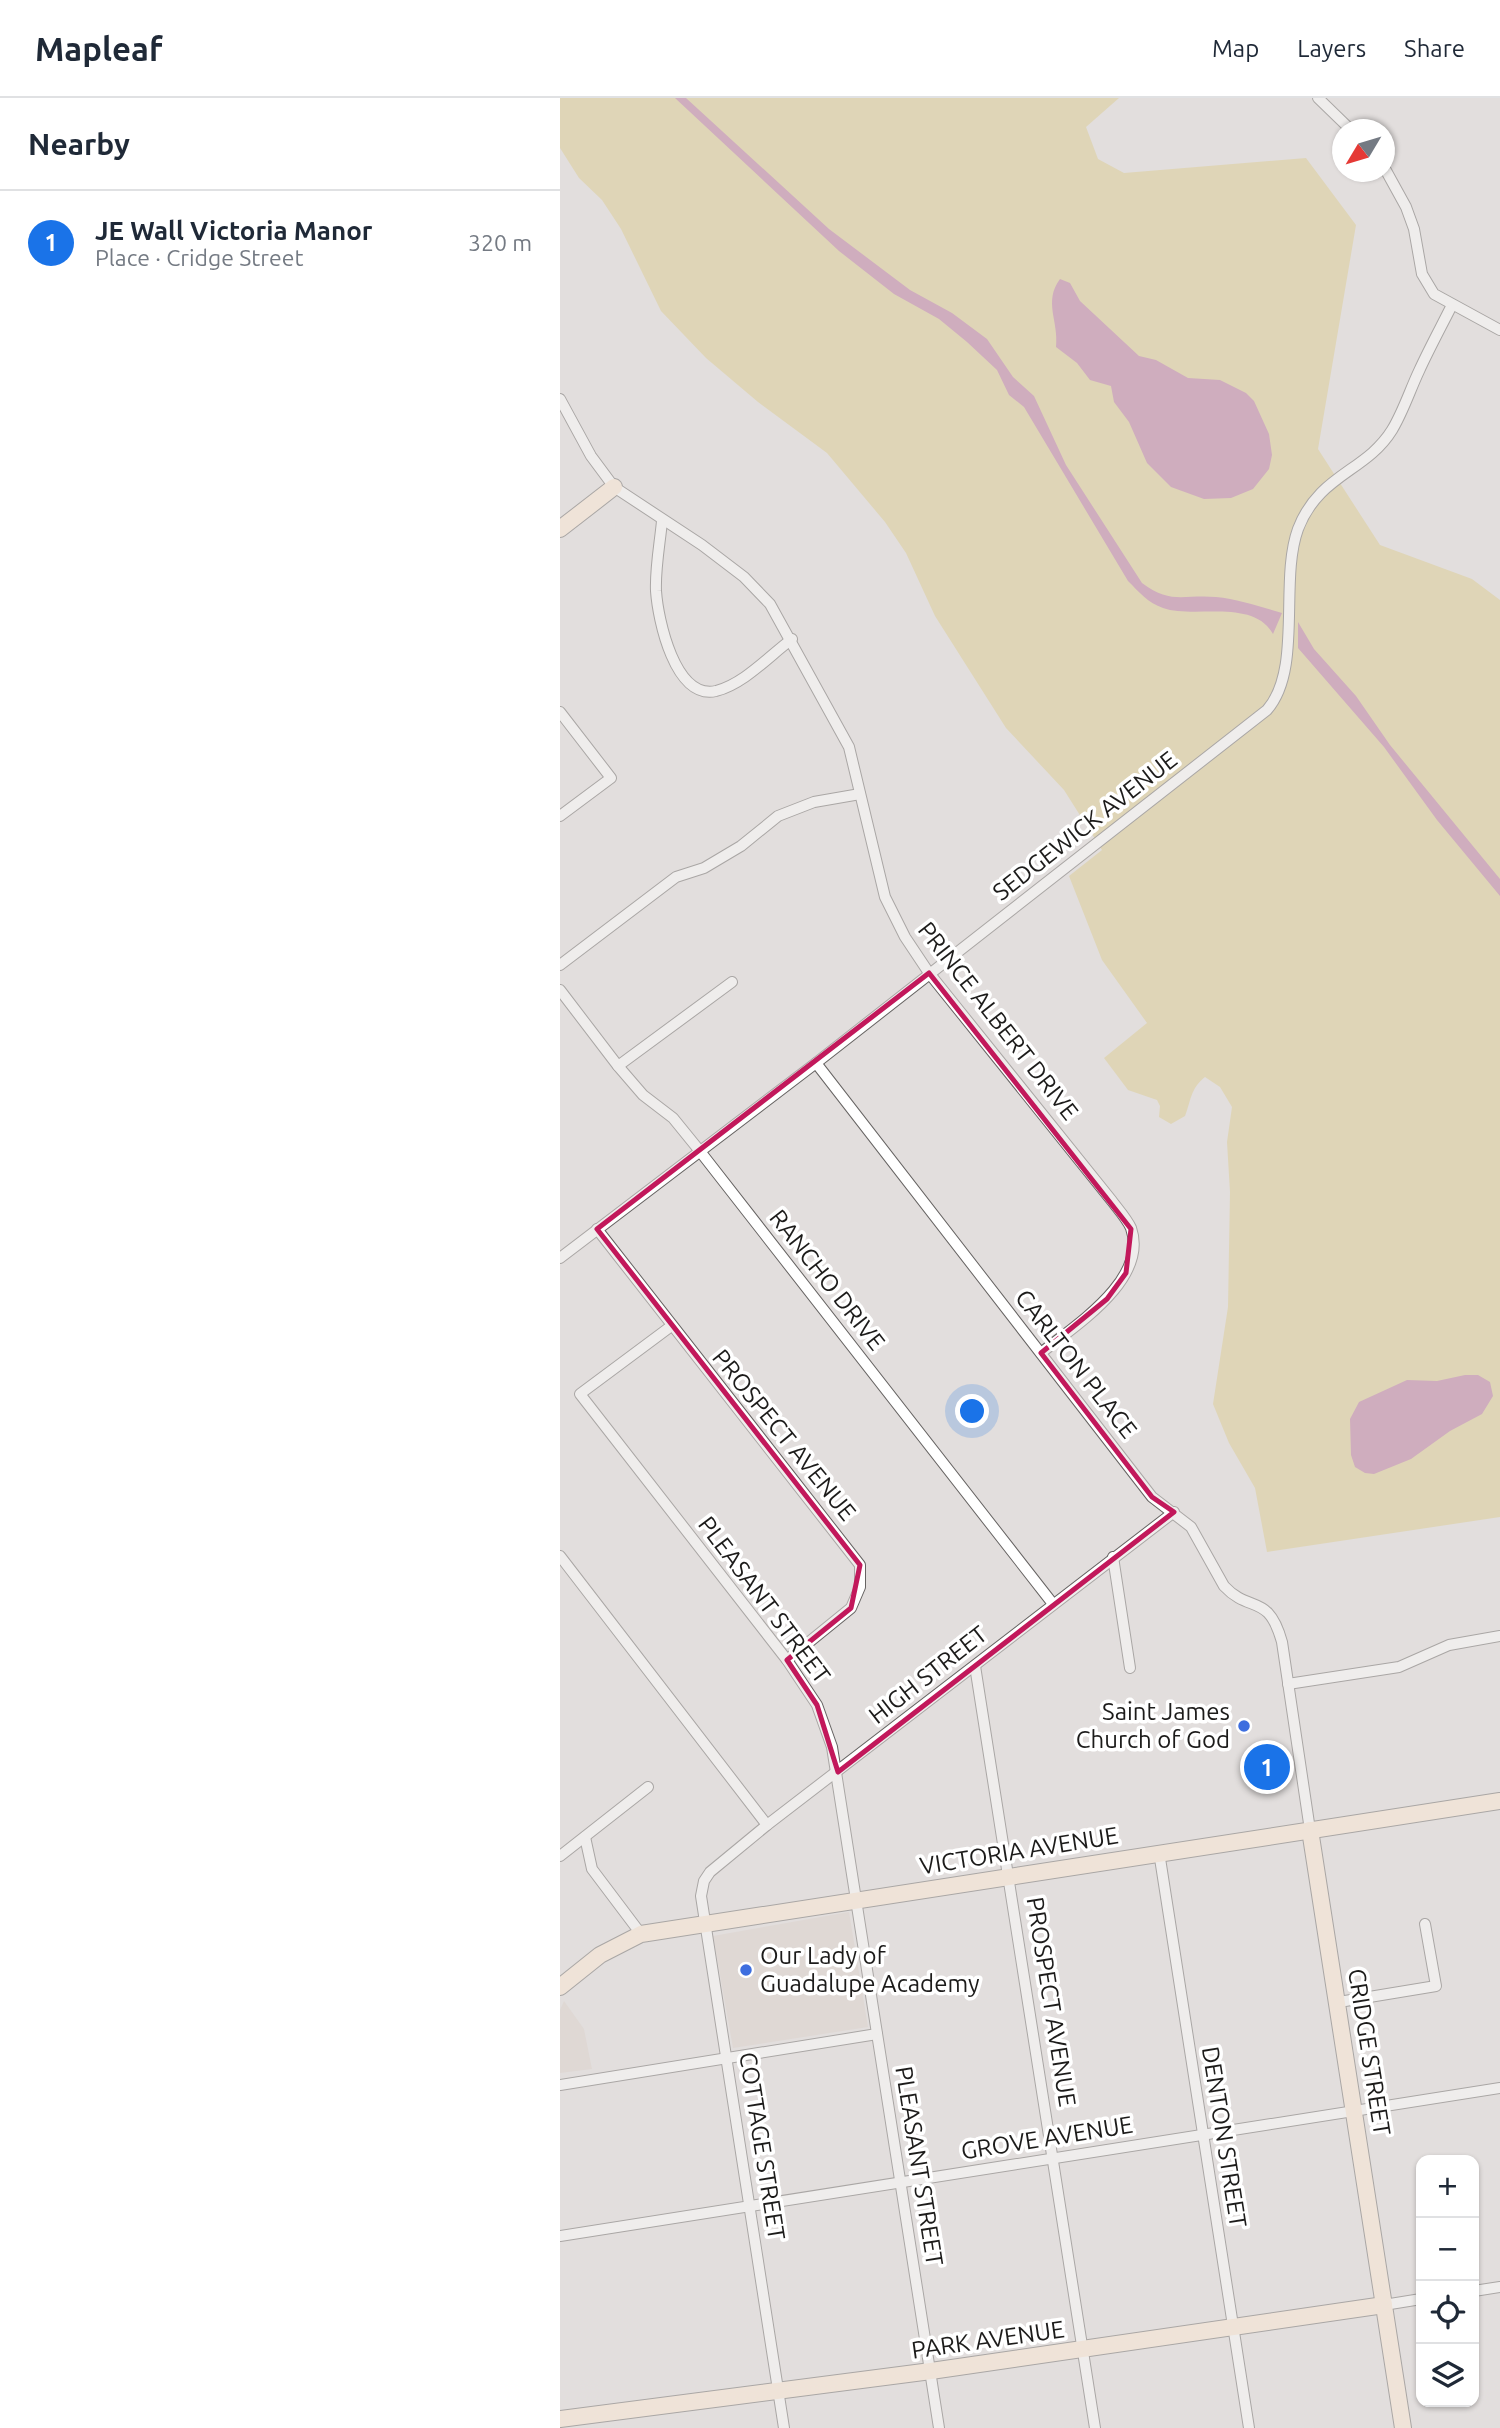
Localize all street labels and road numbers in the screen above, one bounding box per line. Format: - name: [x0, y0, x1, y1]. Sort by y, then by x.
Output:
- street label: SEDGEWICK AVENUE: [988, 746, 1182, 906]
- street label: PRINCE ALBERT DRIVE: [913, 916, 1084, 1125]
- street label: RANCHO DRIVE: [764, 1204, 891, 1355]
- street label: CARLTON PLACE: [1010, 1284, 1143, 1443]
- street label: PROSPECT AVENUE: [707, 1344, 862, 1526]
- street label: PLEASANT STREET: [693, 1511, 836, 1688]
- street label: HIGH STREET: [863, 1620, 992, 1729]
- street label: VICTORIA AVENUE: [918, 1822, 1120, 1880]
- street label: PROSPECT AVENUE: [1022, 1895, 1081, 2109]
- street label: CRIDGE STREET: [1343, 1966, 1396, 2137]
- street label: DENTON STREET: [1197, 2045, 1252, 2229]
- street label: COTTAGE STREET: [734, 2050, 791, 2242]
- street label: PLEASANT STREET: [890, 2064, 949, 2268]
- street label: GROVE AVENUE: [959, 2111, 1135, 2164]
- street label: PARK AVENUE: [910, 2315, 1066, 2364]

